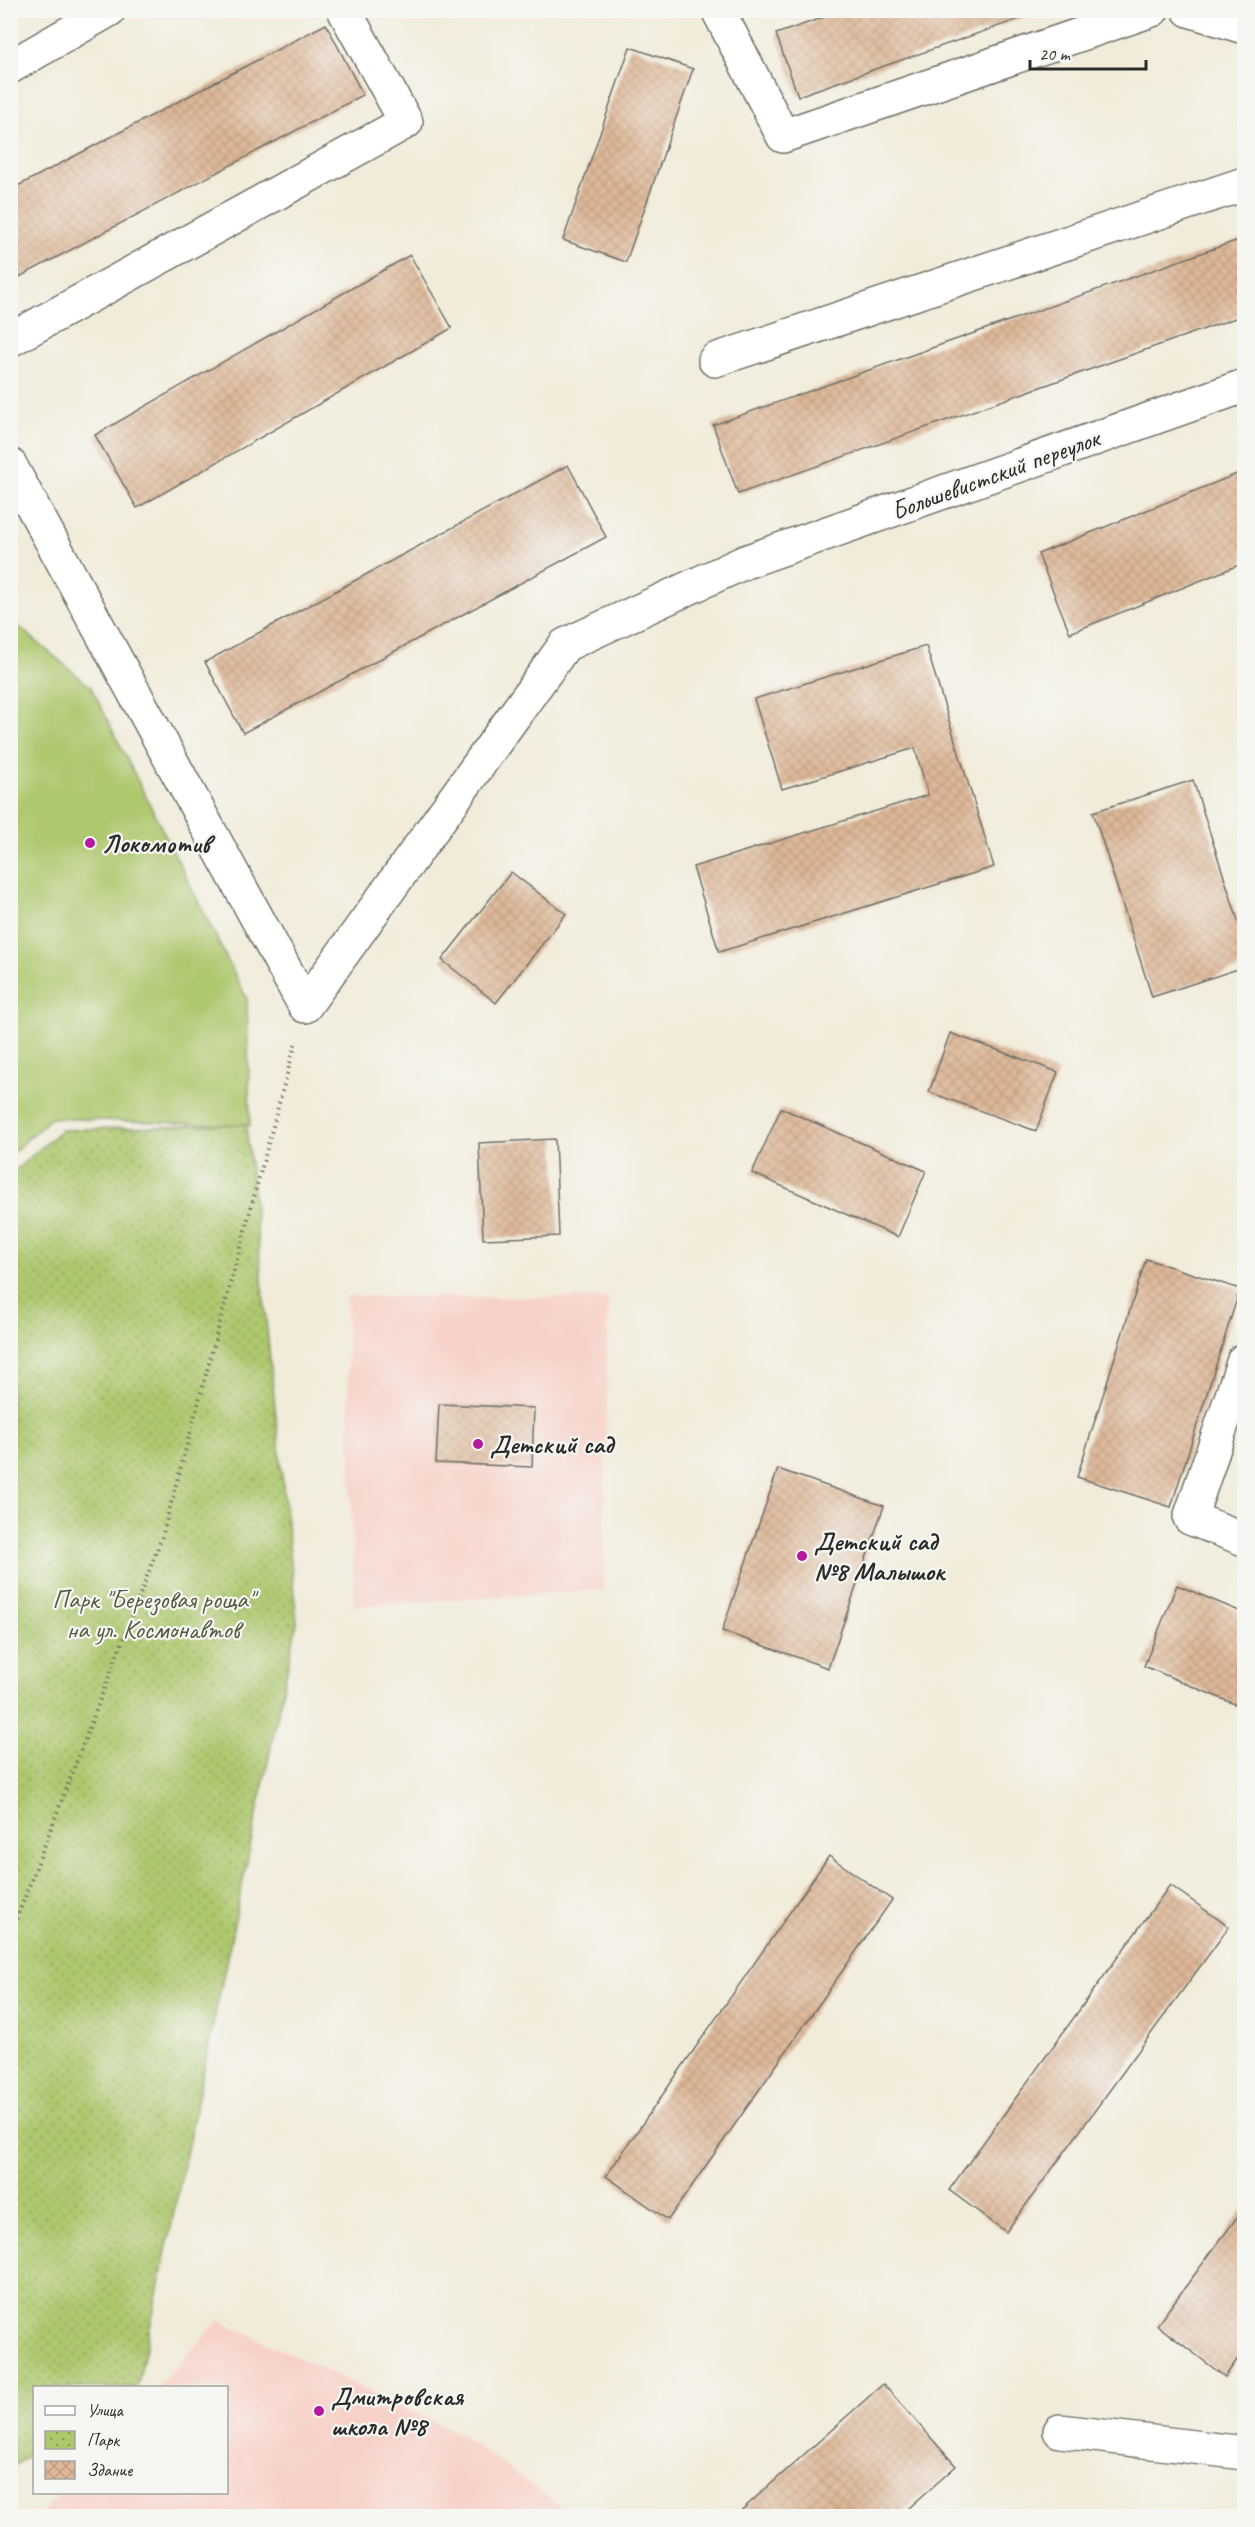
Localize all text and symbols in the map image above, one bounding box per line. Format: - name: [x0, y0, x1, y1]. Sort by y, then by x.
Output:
- scale bar: [1030, 33, 1146, 71]
- text: 20 m: [1039, 43, 1072, 65]
- street label: Большевистский переулок: [887, 421, 1106, 527]
- place label: Локомотив: [102, 827, 216, 860]
- marker: Локомотив: [83, 836, 97, 850]
- place label: Детский сад: [490, 1428, 616, 1461]
- marker: Детский сад: [471, 1437, 485, 1451]
- place label: Детский сад №8 Малышок: [814, 1525, 946, 1588]
- marker: Детский сад №8 Малышок: [795, 1549, 809, 1563]
- park label: Парк "Березовая роща" на ул. Космонавтов: [52, 1583, 259, 1646]
- place label: Дмитровская школа №8: [331, 2380, 464, 2443]
- legend: [33, 2386, 228, 2494]
- text: Улица: [87, 2399, 124, 2421]
- marker: Дмитровская школа №8: [312, 2404, 326, 2418]
- text: Парк: [87, 2429, 121, 2451]
- text: Здание: [87, 2459, 133, 2481]

